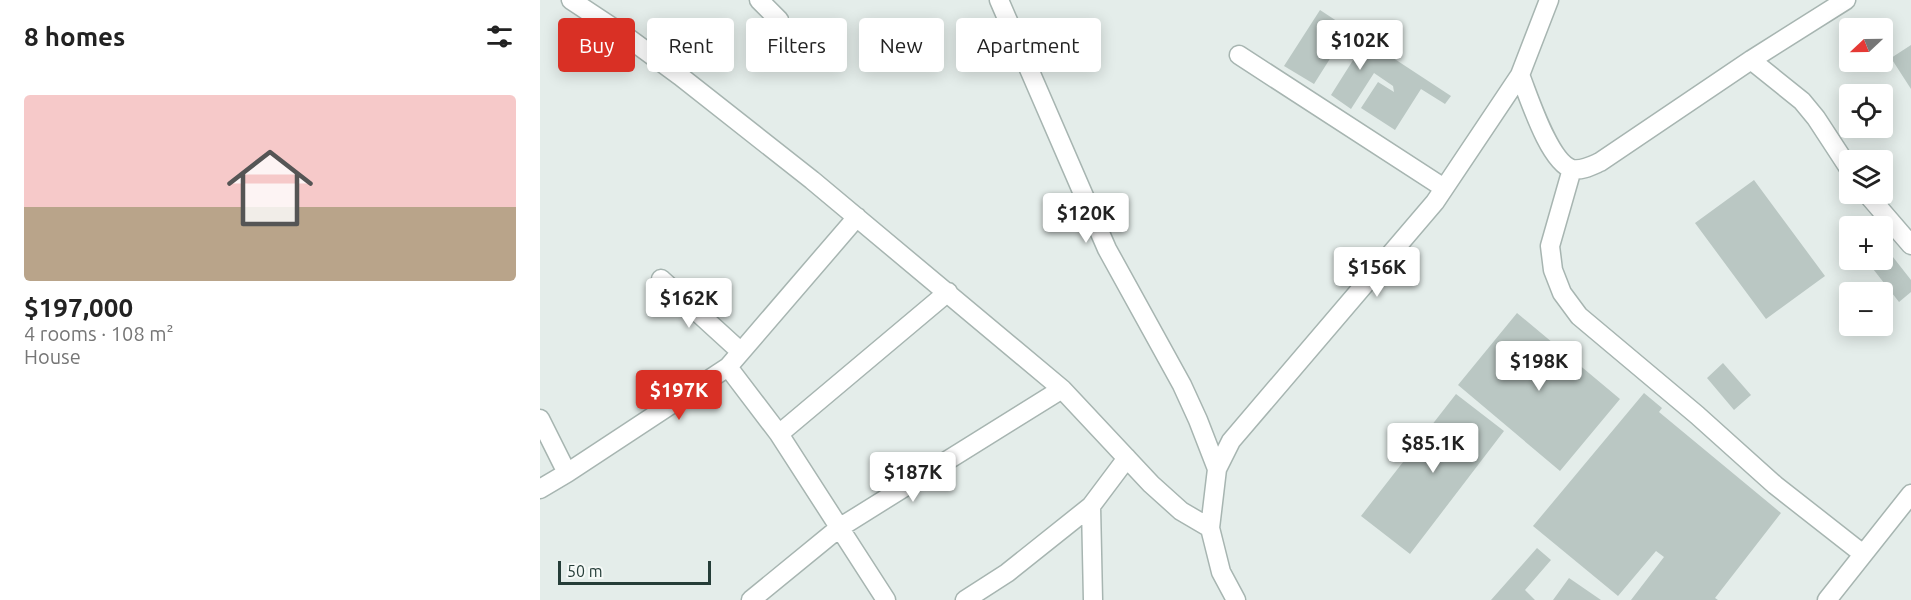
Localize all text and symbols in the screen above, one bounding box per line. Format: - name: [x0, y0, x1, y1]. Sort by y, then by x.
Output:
- chip: Buy: [558, 18, 635, 72]
- chip: Rent: [647, 18, 734, 72]
- chip: Filters: [746, 18, 847, 72]
- chip: New: [859, 18, 944, 72]
- chip: Apartment: [956, 18, 1101, 72]
- north arrow: [1839, 18, 1893, 72]
- map controls: [1839, 18, 1893, 336]
- icon: filters: [483, 20, 516, 53]
- pin: $102K: [1318, 20, 1402, 71]
- text: 8 homes: [24, 22, 125, 51]
- text: $102K: [1331, 28, 1389, 51]
- button: locate: [1839, 84, 1893, 138]
- icon: home: [216, 134, 324, 242]
- button: layers: [1839, 150, 1893, 204]
- pin: $120K: [1044, 193, 1128, 244]
- text: $120K: [1057, 201, 1115, 224]
- button: +: [1839, 216, 1893, 270]
- pin: $156K: [1335, 247, 1419, 298]
- text: $156K: [1348, 255, 1406, 278]
- pin: $162K: [647, 278, 731, 329]
- button: −: [1839, 282, 1893, 336]
- text: $162K: [660, 286, 718, 309]
- text: $197,000: [24, 293, 133, 322]
- text: 4 rooms · 108 m²: [24, 322, 174, 345]
- pin: $198K: [1497, 341, 1581, 392]
- text: House: [24, 345, 81, 368]
- text: $198K: [1510, 349, 1568, 372]
- pin: $197K: [637, 370, 721, 421]
- text: $197K: [650, 378, 708, 401]
- pin: $85.1K: [1384, 423, 1482, 474]
- text: $85.1K: [1401, 431, 1465, 454]
- pin: $187K: [871, 452, 955, 503]
- text: $187K: [884, 460, 942, 483]
- scale bar: [558, 558, 711, 586]
- text: 50 m: [567, 562, 603, 580]

